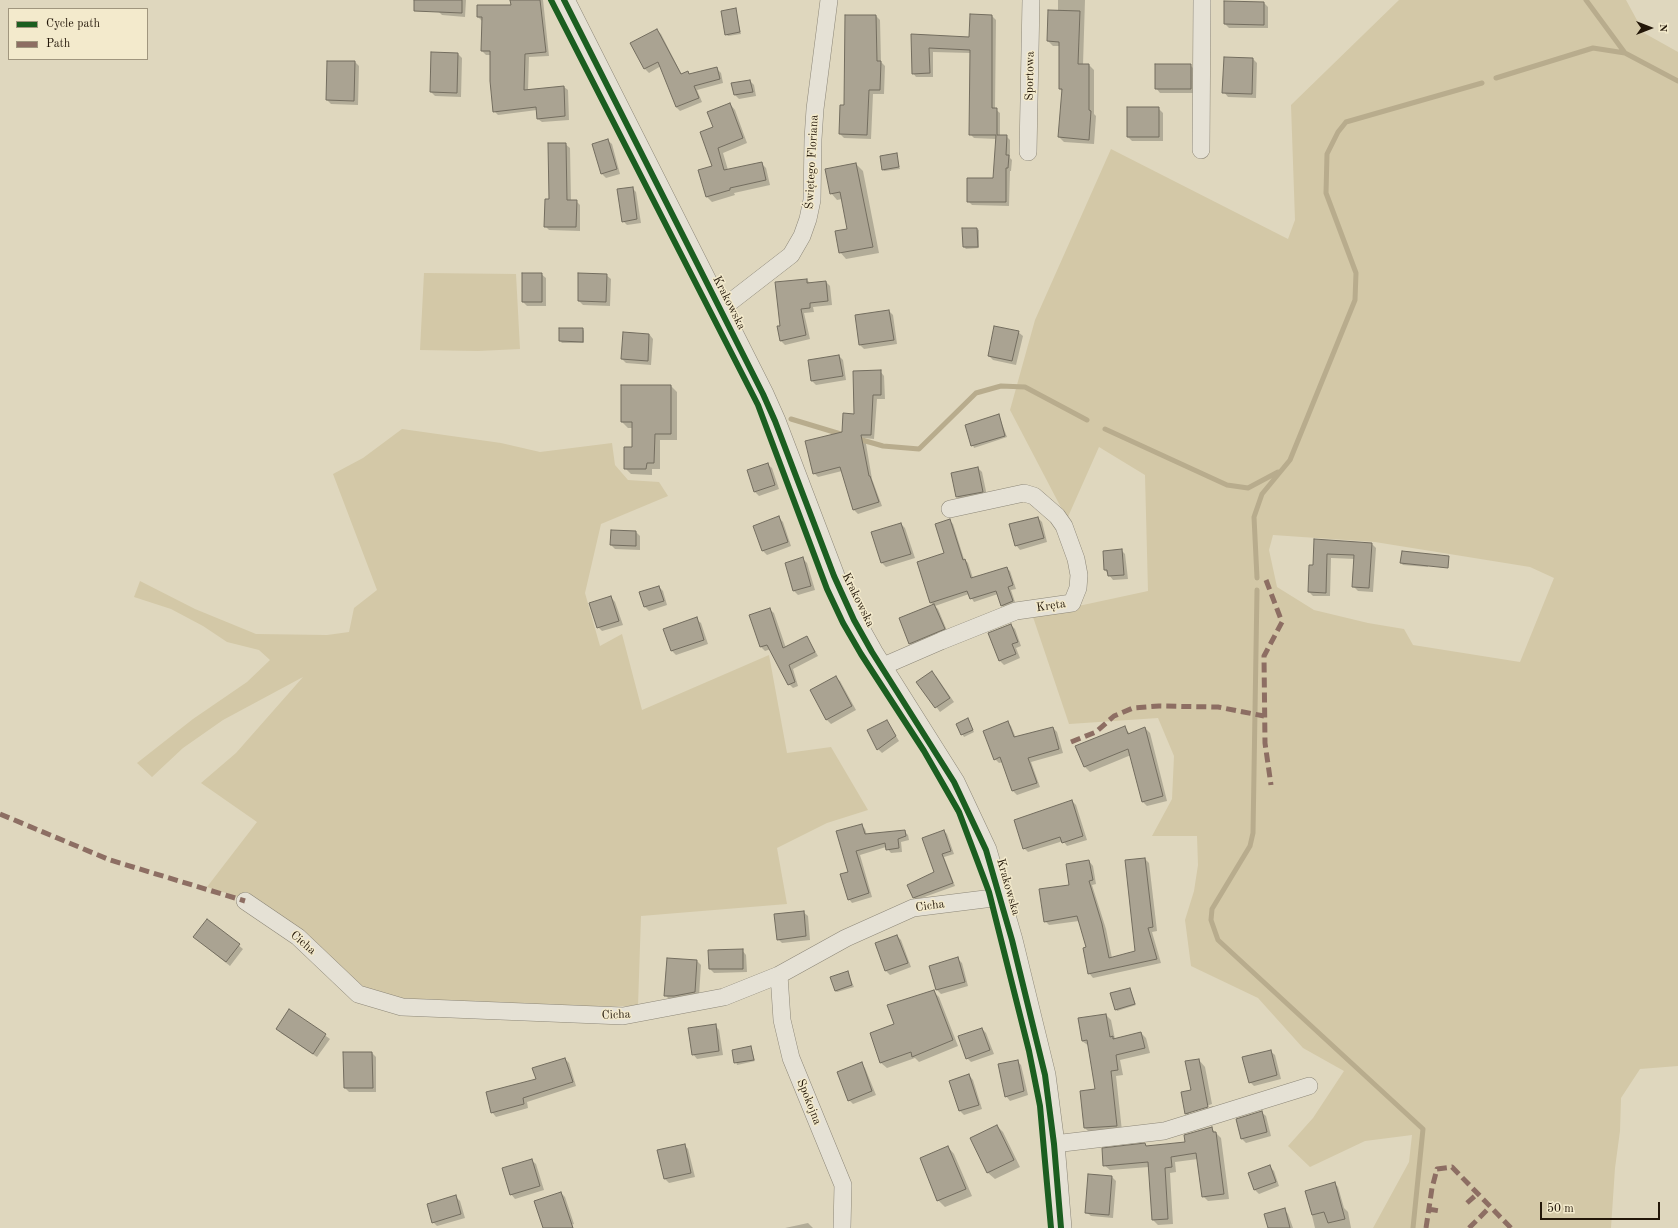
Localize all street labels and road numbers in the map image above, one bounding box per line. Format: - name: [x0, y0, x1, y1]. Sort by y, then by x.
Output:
- street label: Sportowa: [1022, 51, 1038, 101]
- street label: Świętego Floriana: [802, 114, 822, 210]
- street label: Krakowska: [709, 274, 749, 332]
- street label: Krakowska: [839, 571, 877, 629]
- street label: Kręta: [1035, 597, 1067, 615]
- street label: Krakowska: [993, 857, 1023, 917]
- street label: Cicha: [915, 897, 945, 915]
- street label: Cicha: [287, 928, 319, 958]
- street label: Cicha: [601, 1007, 631, 1023]
- street label: Spokojna: [793, 1077, 825, 1127]

